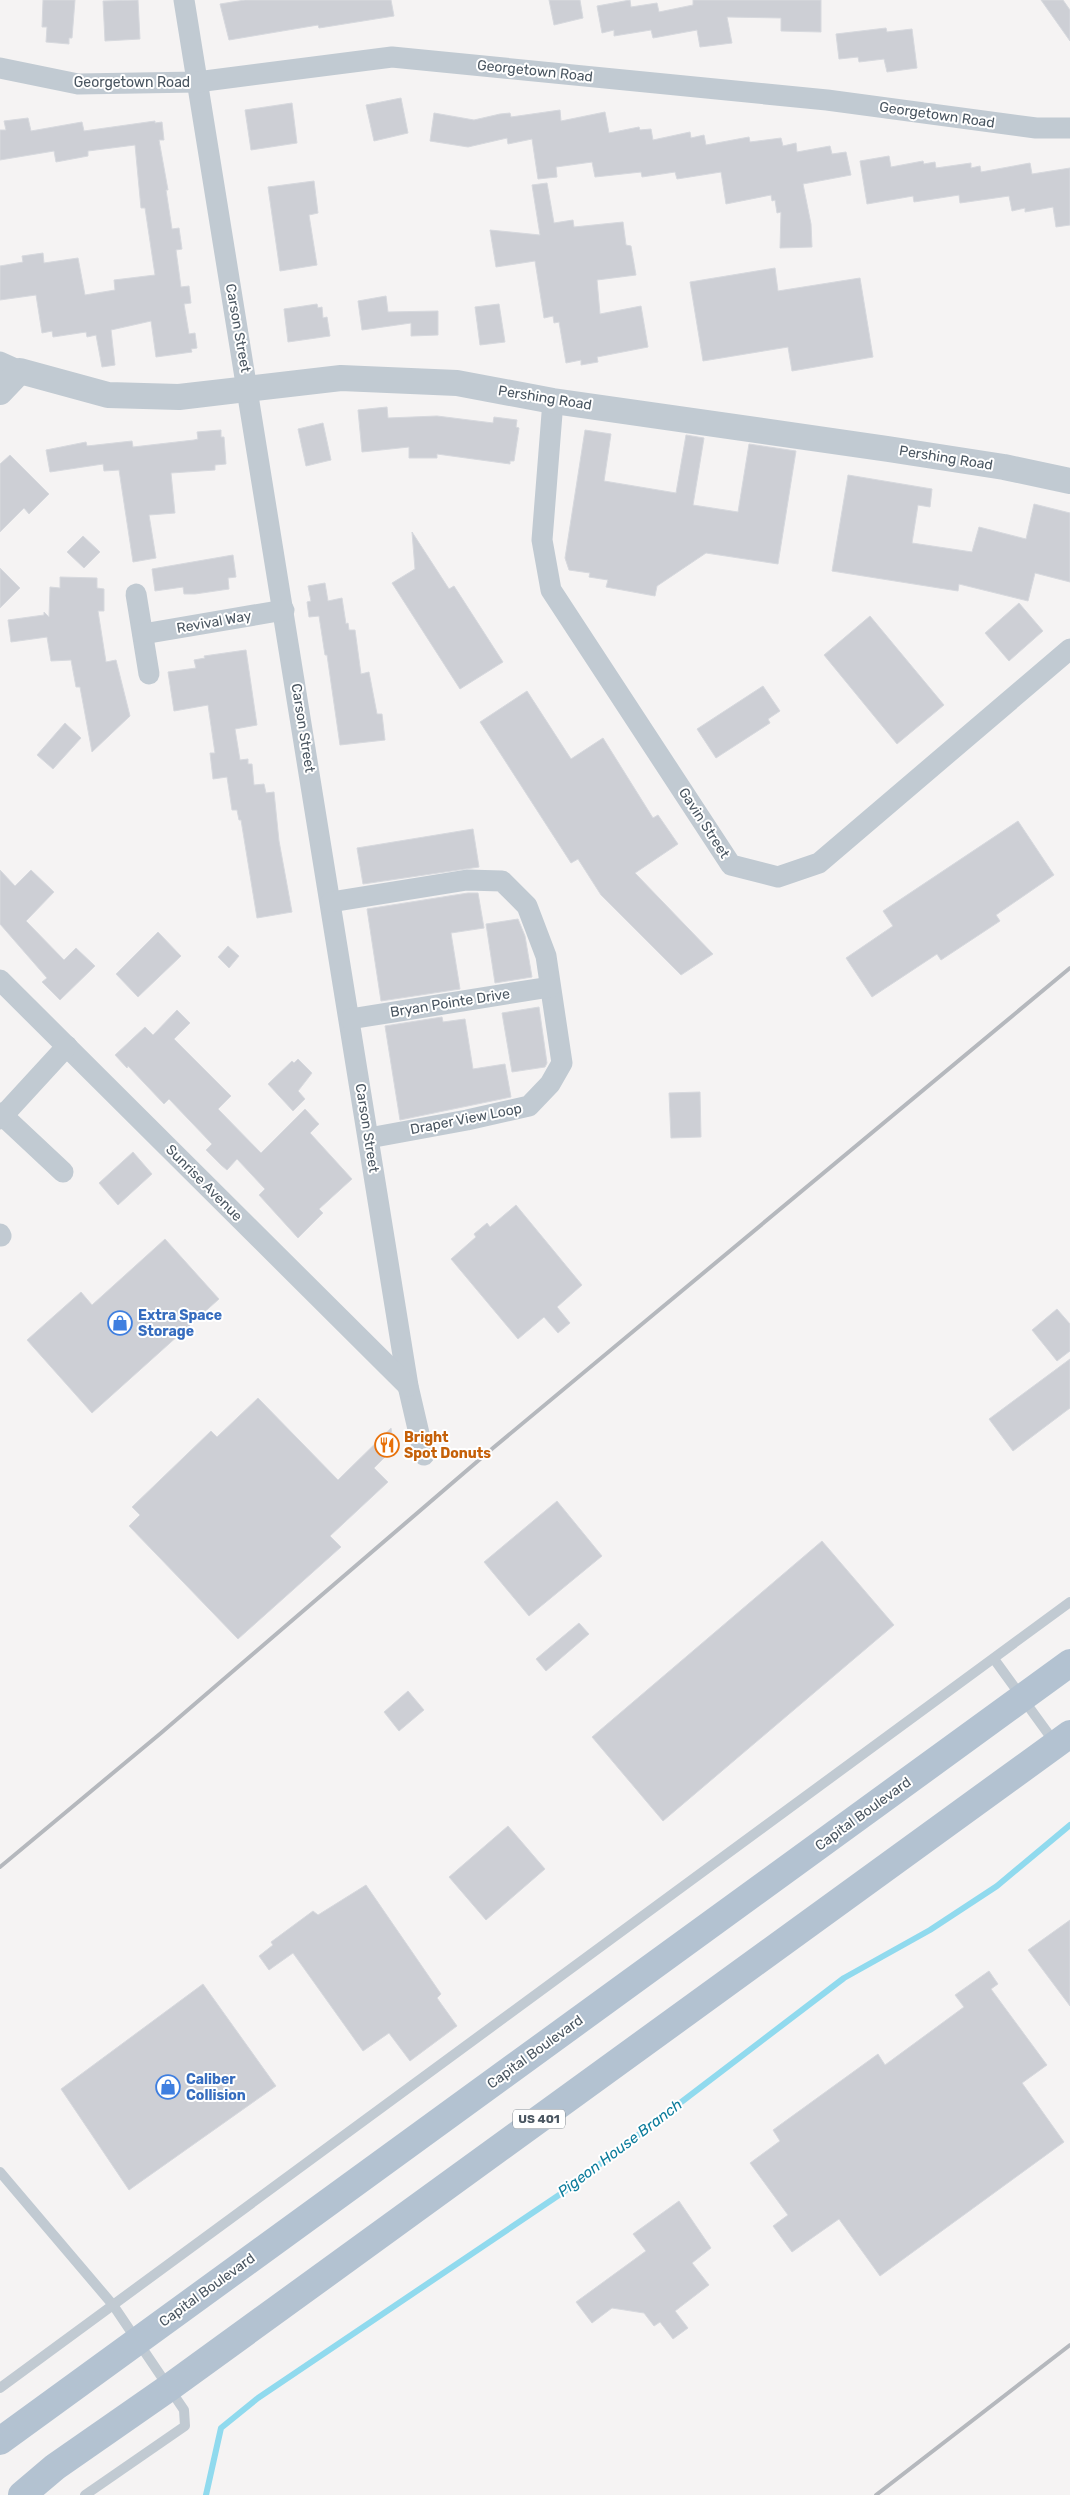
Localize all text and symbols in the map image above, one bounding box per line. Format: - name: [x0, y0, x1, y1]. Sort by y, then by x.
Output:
- street label: Georgetown Road: [476, 56, 594, 86]
- street label: Georgetown Road: [74, 74, 190, 91]
- street label: Georgetown Road: [878, 98, 996, 132]
- street label: Carson Street: [222, 282, 254, 374]
- street label: Pershing Road: [497, 382, 593, 414]
- street label: Pershing Road: [898, 442, 994, 474]
- street label: Revival Way: [175, 607, 253, 637]
- street label: Carson Street: [288, 682, 319, 774]
- street label: Gavin Street: [675, 785, 733, 862]
- street label: Bryan Pointe Drive: [389, 985, 511, 1021]
- street label: Carson Street: [352, 1082, 383, 1174]
- street label: Draper View Loop: [409, 1100, 523, 1138]
- street label: Sunrise Avenue: [162, 1141, 246, 1225]
- place label: Extra Space Storage: [138, 1307, 222, 1340]
- shop icon: Extra Space Storage: [107, 1310, 133, 1336]
- place label: Bright Spot Donuts: [404, 1429, 491, 1462]
- restaurant icon: Bright Spot Donuts: [374, 1432, 400, 1458]
- street label: Capital Boulevard: [812, 1774, 914, 1854]
- street label: Capital Boulevard: [484, 2012, 586, 2092]
- place label: Caliber Collision: [186, 2071, 246, 2104]
- shop icon: Caliber Collision: [155, 2074, 181, 2100]
- water label: Pigeon House Branch: [554, 2095, 686, 2201]
- road number: US 401: [513, 2110, 565, 2128]
- street label: Capital Boulevard: [156, 2250, 258, 2330]

